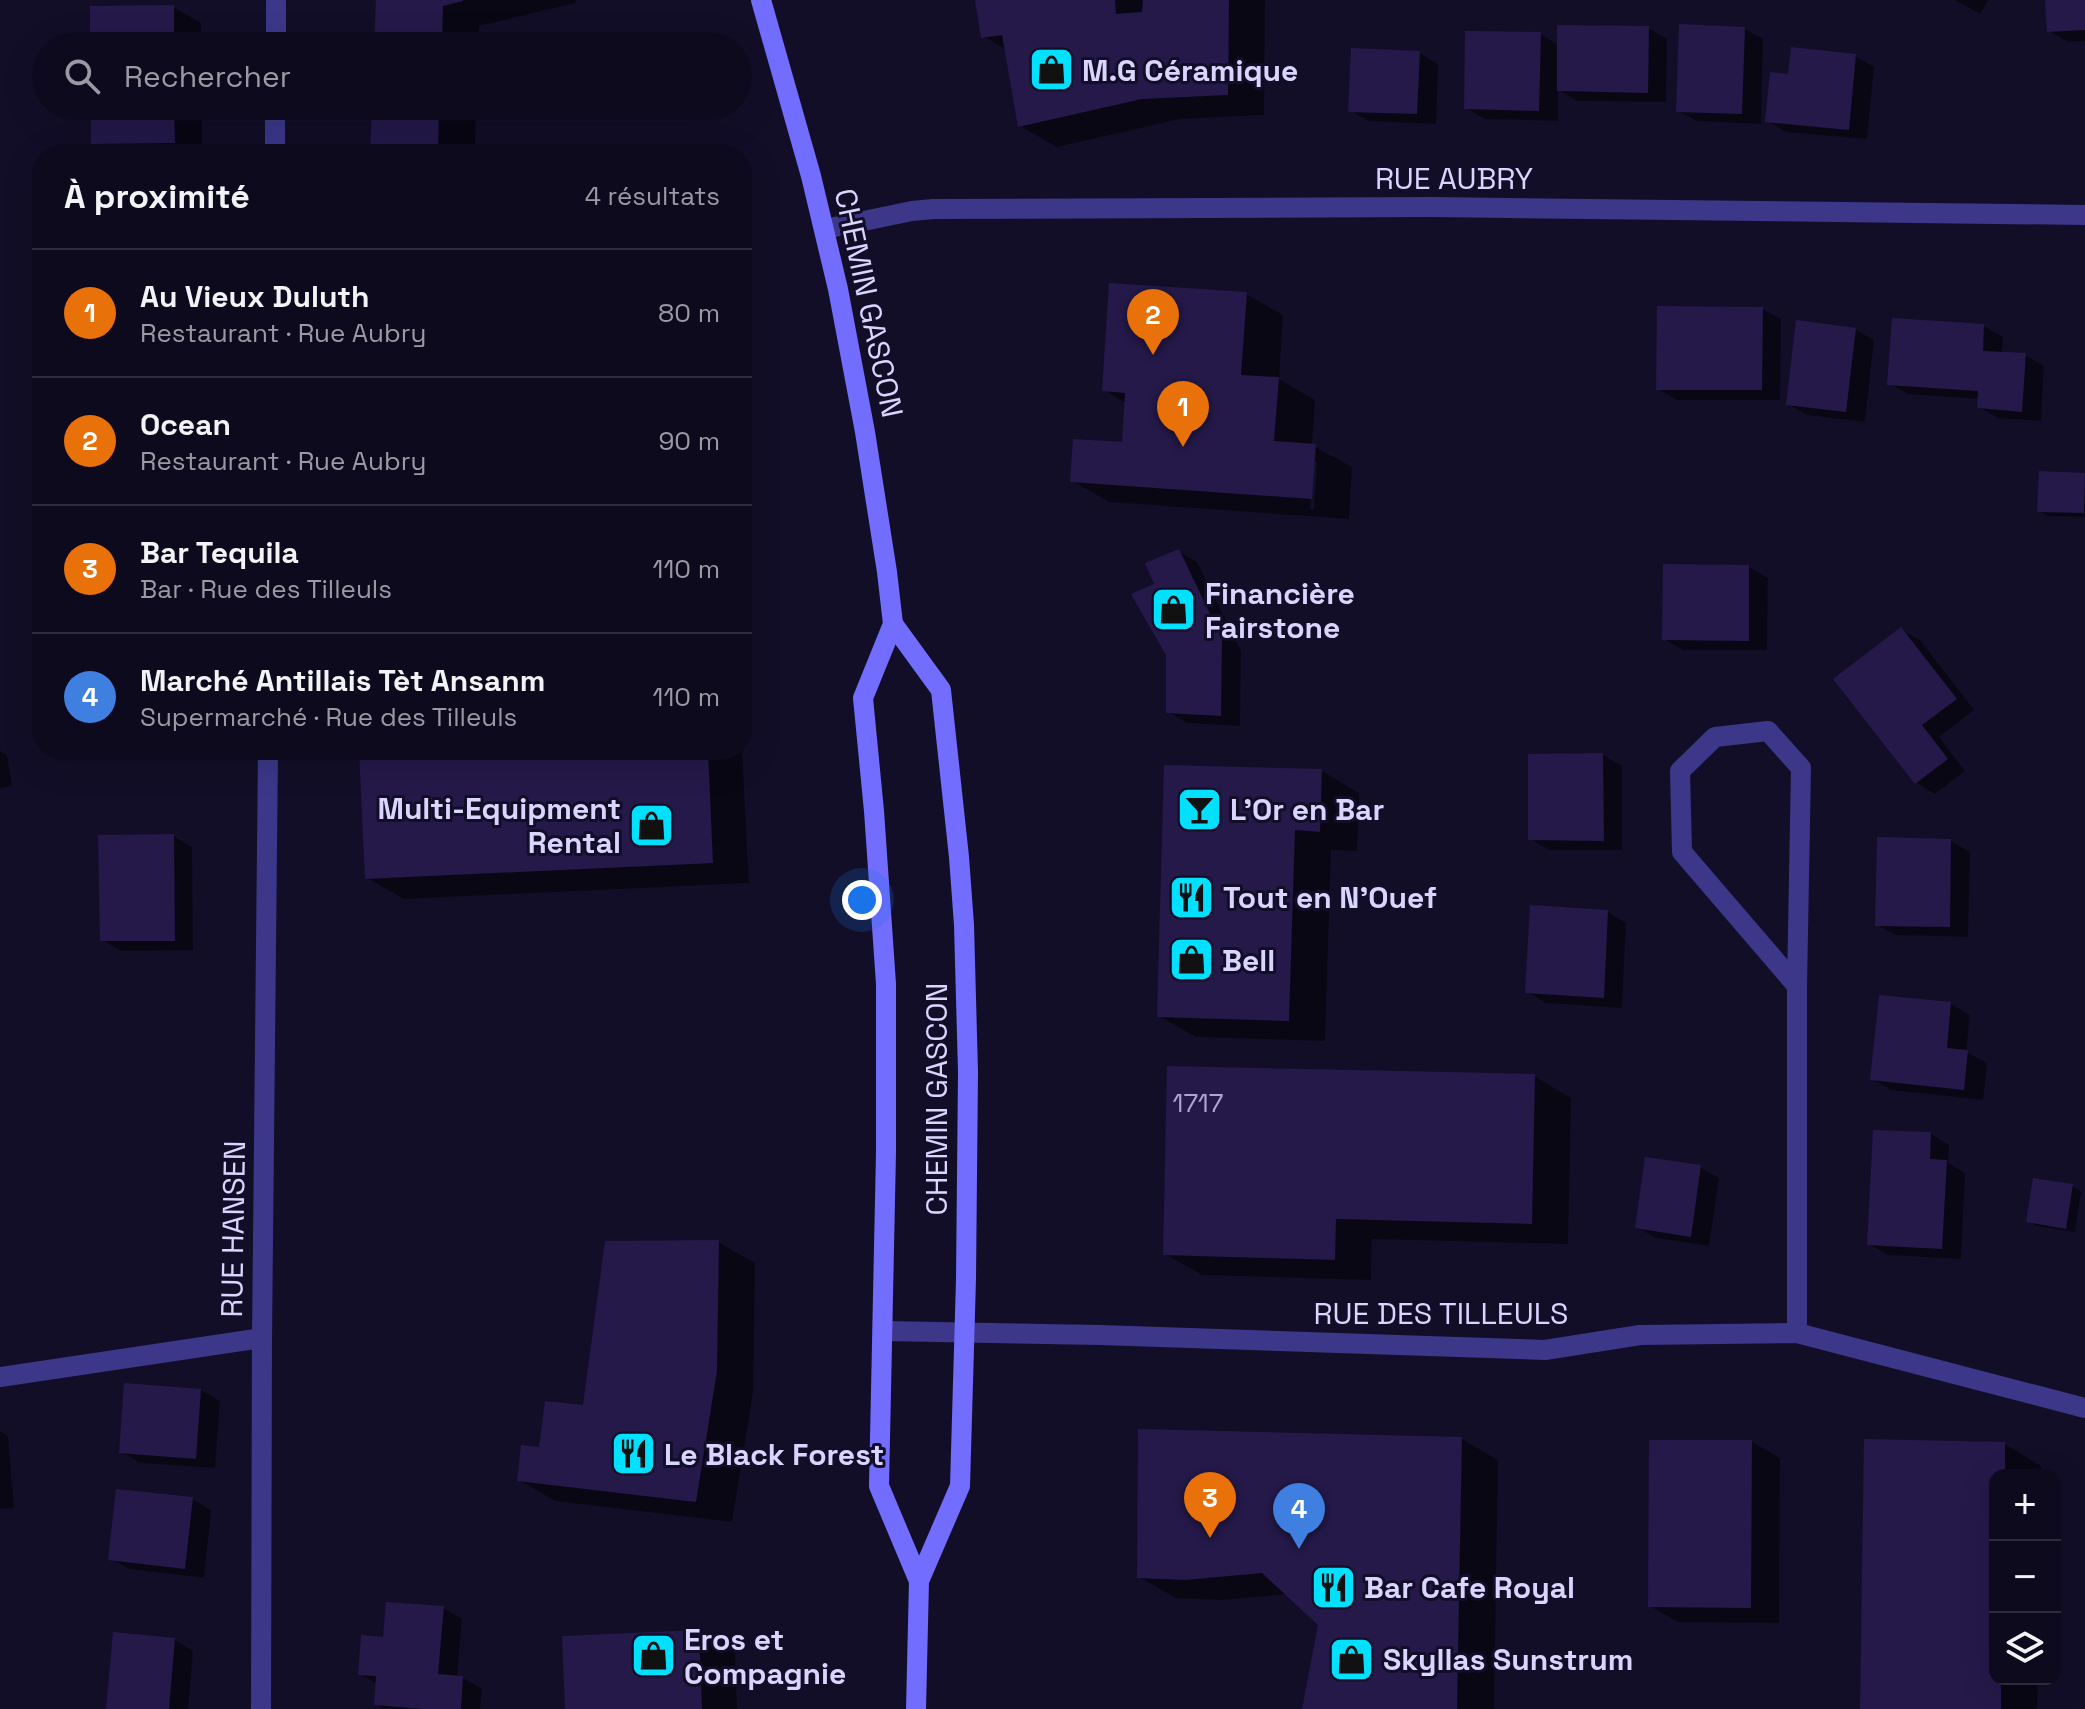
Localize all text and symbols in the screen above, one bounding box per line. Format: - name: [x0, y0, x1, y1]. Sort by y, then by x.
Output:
- search box: [32, 32, 752, 120]
- shop icon: M.G Céramique: [1027, 46, 1075, 94]
- place label: M.G Céramique: [1082, 51, 1298, 90]
- icon: search: [60, 54, 104, 98]
- text: Rechercher: [124, 57, 291, 96]
- street label: RUE AUBRY: [1375, 159, 1533, 198]
- text: À proximité: [64, 175, 250, 218]
- text: 4 résultats: [585, 179, 720, 213]
- street label: CHEMIN GASCON: [826, 185, 912, 421]
- text: Au Vieux Duluth: [140, 277, 370, 316]
- pin: 2: [1127, 289, 1179, 355]
- text: 1: [84, 296, 96, 330]
- text: 80 m: [658, 296, 720, 330]
- text: Restaurant · Rue Aubry: [140, 316, 427, 350]
- pin: 1: [1157, 381, 1209, 447]
- text: Ocean: [140, 405, 231, 444]
- text: 2: [82, 424, 98, 458]
- text: 90 m: [658, 424, 720, 458]
- text: Restaurant · Rue Aubry: [140, 444, 427, 478]
- text: Bar Tequila: [140, 533, 299, 572]
- text: 3: [82, 552, 98, 586]
- text: 110 m: [653, 552, 720, 586]
- text: Bar · Rue des Tilleuls: [140, 572, 392, 606]
- place label: Financière Fairstone: [1205, 574, 1355, 647]
- shop icon: Financière Fairstone: [1150, 586, 1198, 634]
- text: Marché Antillais Tèt Ansanm: [140, 661, 545, 700]
- text: 4: [82, 680, 98, 714]
- text: 110 m: [653, 680, 720, 714]
- text: Supermarché · Rue des Tilleuls: [140, 700, 517, 734]
- bar icon: L'Or en Bar: [1175, 785, 1223, 833]
- place label: Multi-Equipment Rental: [377, 789, 621, 862]
- place label: L'Or en Bar: [1230, 790, 1384, 829]
- shop icon: Multi-Equipment Rental: [628, 801, 676, 849]
- restaurant icon: Tout en N'Ouef: [1168, 873, 1216, 921]
- place label: Tout en N'Ouef: [1223, 878, 1437, 917]
- your location: [842, 880, 882, 920]
- shop icon: Bell: [1167, 936, 1215, 984]
- place label: Bell: [1222, 941, 1275, 980]
- street label: CHEMIN GASCON: [917, 983, 956, 1216]
- house number: 1717: [1173, 1086, 1223, 1120]
- street label: RUE HANSEN: [212, 1140, 254, 1318]
- street label: RUE DES TILLEULS: [1314, 1294, 1568, 1333]
- restaurant icon: Le Black Forest: [609, 1430, 657, 1478]
- place label: Le Black Forest: [664, 1435, 884, 1474]
- map controls: [1989, 1469, 2061, 1685]
- button: +: [1989, 1469, 2061, 1541]
- pin: 3: [1184, 1472, 1236, 1538]
- pin: 4: [1273, 1483, 1325, 1549]
- button: −: [1989, 1541, 2061, 1613]
- restaurant icon: Bar Cafe Royal: [1309, 1563, 1357, 1611]
- place label: Bar Cafe Royal: [1364, 1568, 1575, 1607]
- button: layers: [1989, 1613, 2061, 1685]
- place label: Eros et Compagnie: [684, 1620, 846, 1693]
- shop icon: Eros et Compagnie: [629, 1632, 677, 1680]
- shop icon: Skyllas Sunstrum: [1328, 1635, 1376, 1683]
- place label: Skyllas Sunstrum: [1383, 1640, 1633, 1679]

